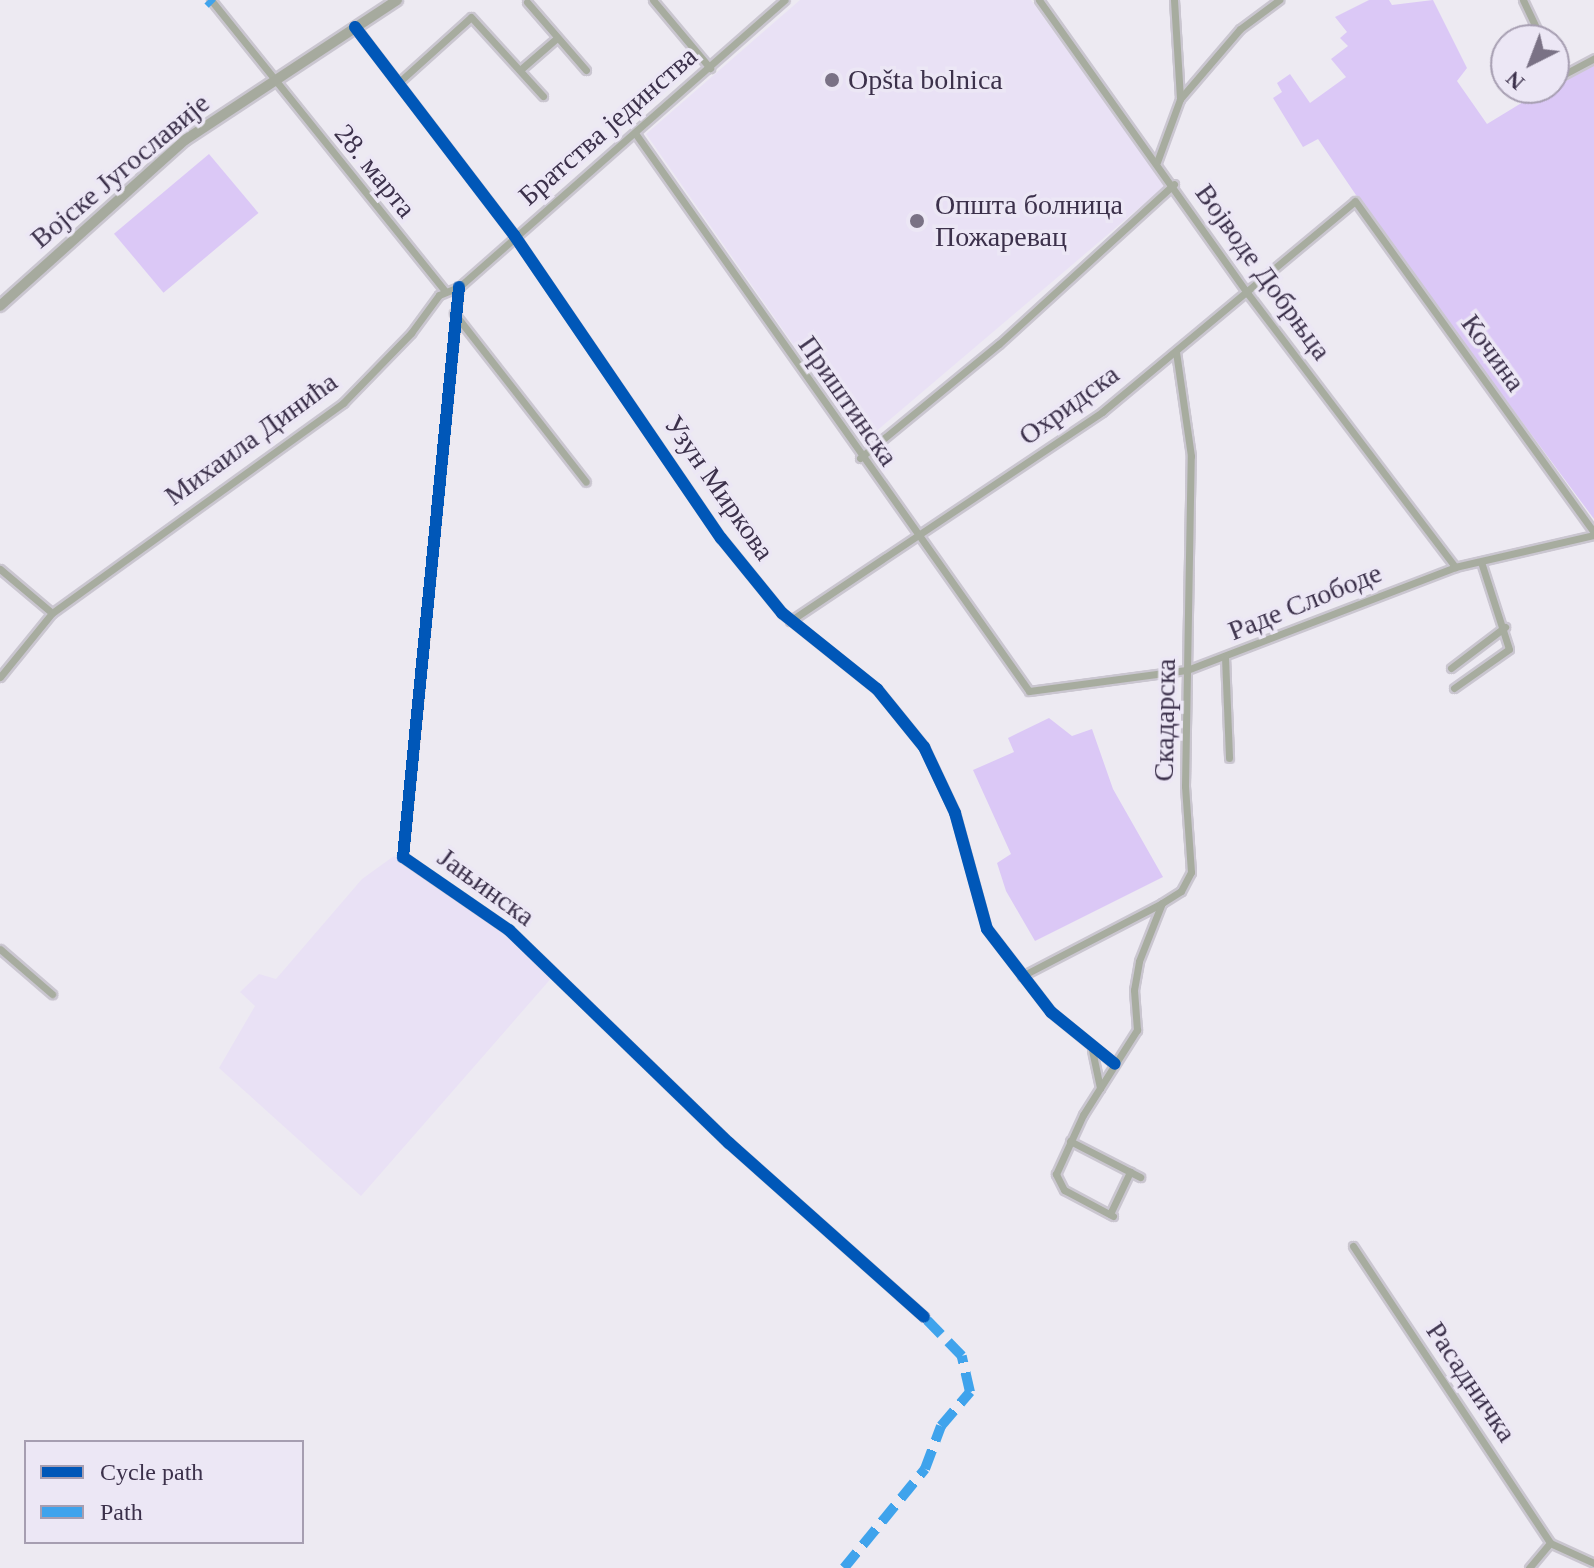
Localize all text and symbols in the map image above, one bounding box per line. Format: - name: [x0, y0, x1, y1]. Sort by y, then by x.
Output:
- north arrow: [1490, 24, 1570, 104]
- street label: Братства јединства: [512, 39, 704, 213]
- place label: Opšta bolnica: [848, 63, 1003, 97]
- text: N: [1501, 66, 1529, 95]
- marker: Opšta bolnica: [823, 71, 841, 89]
- street label: Војске Југославије: [24, 87, 216, 255]
- street label: 28. марта: [327, 117, 423, 225]
- street label: Војводе Добрњца: [1188, 177, 1338, 367]
- place label: Општа болница Пожаревац: [935, 188, 1123, 254]
- marker: Општа болница Пожаревац: [906, 210, 928, 232]
- street label: Кочина: [1454, 308, 1532, 398]
- street label: Приштинска: [791, 330, 905, 472]
- street label: Охридска: [1012, 357, 1126, 453]
- street label: Михаила Динића: [158, 365, 344, 513]
- street label: Узун Миркова: [657, 409, 781, 567]
- street label: Раде Слободе: [1223, 556, 1387, 648]
- street label: Скадарска: [1147, 658, 1183, 782]
- street label: Јањинска: [431, 841, 541, 933]
- street label: Расадничка: [1419, 1316, 1523, 1448]
- legend: [24, 1440, 304, 1544]
- text: Cycle path: [100, 1459, 203, 1485]
- text: Path: [100, 1499, 143, 1525]

